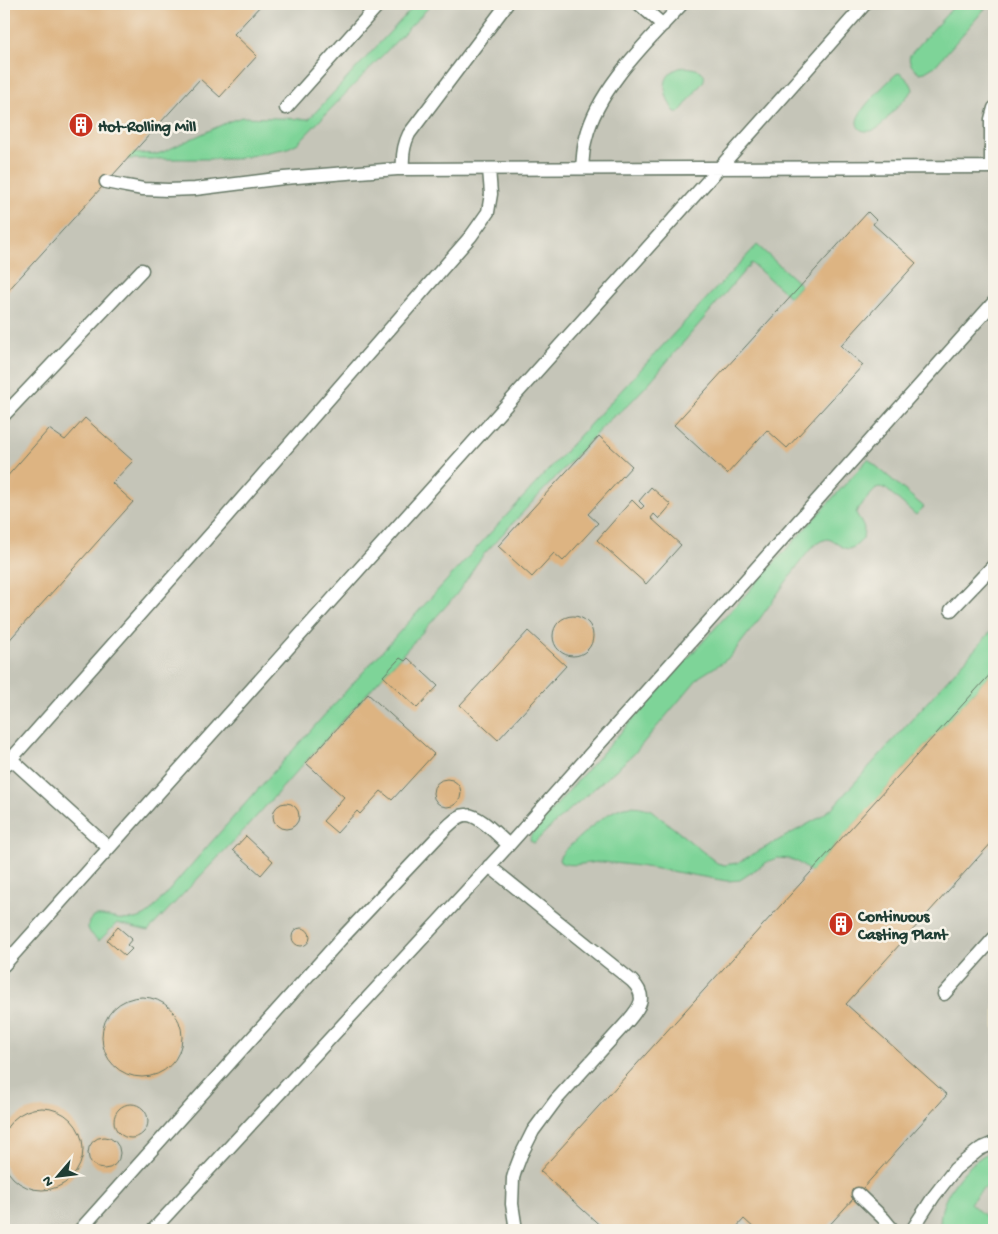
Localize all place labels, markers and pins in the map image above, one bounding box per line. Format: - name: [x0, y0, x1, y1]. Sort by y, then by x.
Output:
- building icon: Hot-Rolling Mill: [68, 112, 94, 138]
- place label: Hot-Rolling Mill: [98, 119, 197, 138]
- place label: Continuous Casting Plant: [857, 909, 949, 946]
- building icon: Continuous Casting Plant: [828, 911, 854, 937]

